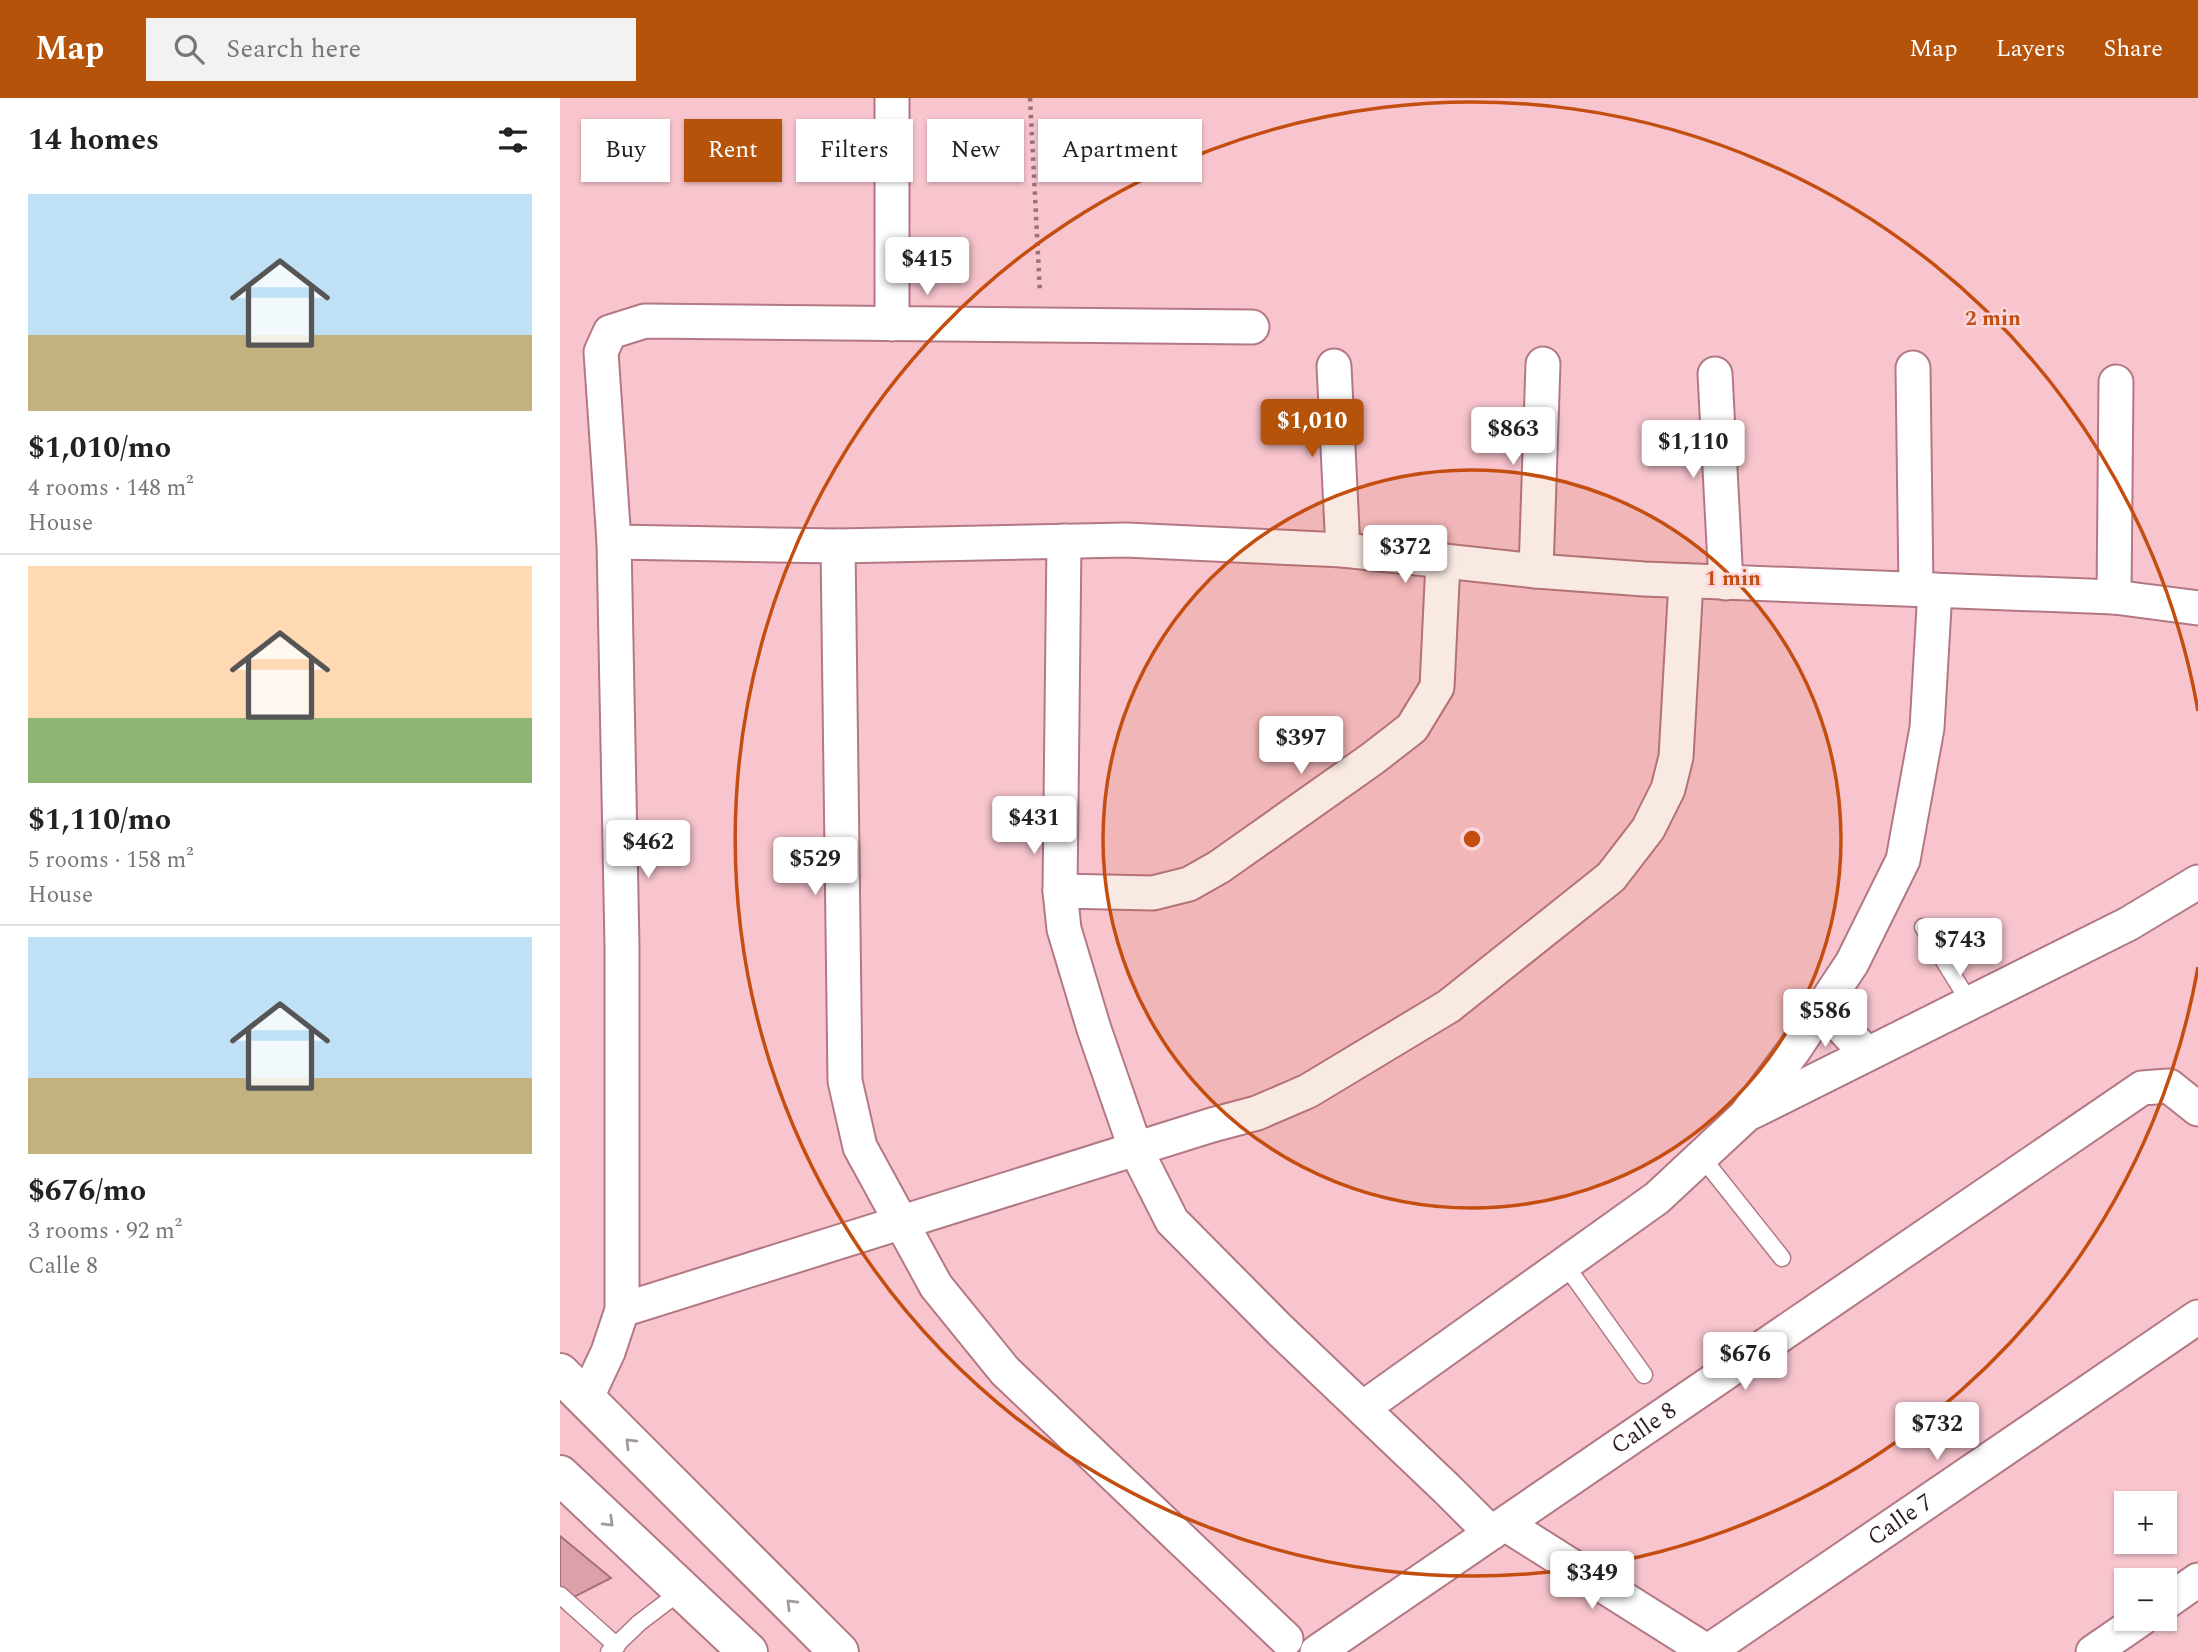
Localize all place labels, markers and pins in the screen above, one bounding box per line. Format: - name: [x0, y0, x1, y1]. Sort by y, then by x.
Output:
- pin: $415: [886, 238, 968, 297]
- pin: $1,010: [1255, 400, 1369, 459]
- pin: $863: [1472, 408, 1554, 467]
- pin: $1,110: [1636, 420, 1750, 480]
- pin: $372: [1364, 526, 1446, 585]
- pin: $397: [1260, 716, 1342, 776]
- pin: $431: [993, 796, 1075, 856]
- pin: $462: [607, 820, 689, 880]
- centre of rings: [1460, 827, 1484, 851]
- pin: $529: [774, 838, 856, 897]
- pin: $743: [1919, 918, 2001, 978]
- pin: $586: [1784, 990, 1866, 1049]
- pin: $676: [1704, 1332, 1786, 1392]
- pin: $732: [1896, 1402, 1978, 1462]
- pin: $349: [1551, 1552, 1633, 1611]

